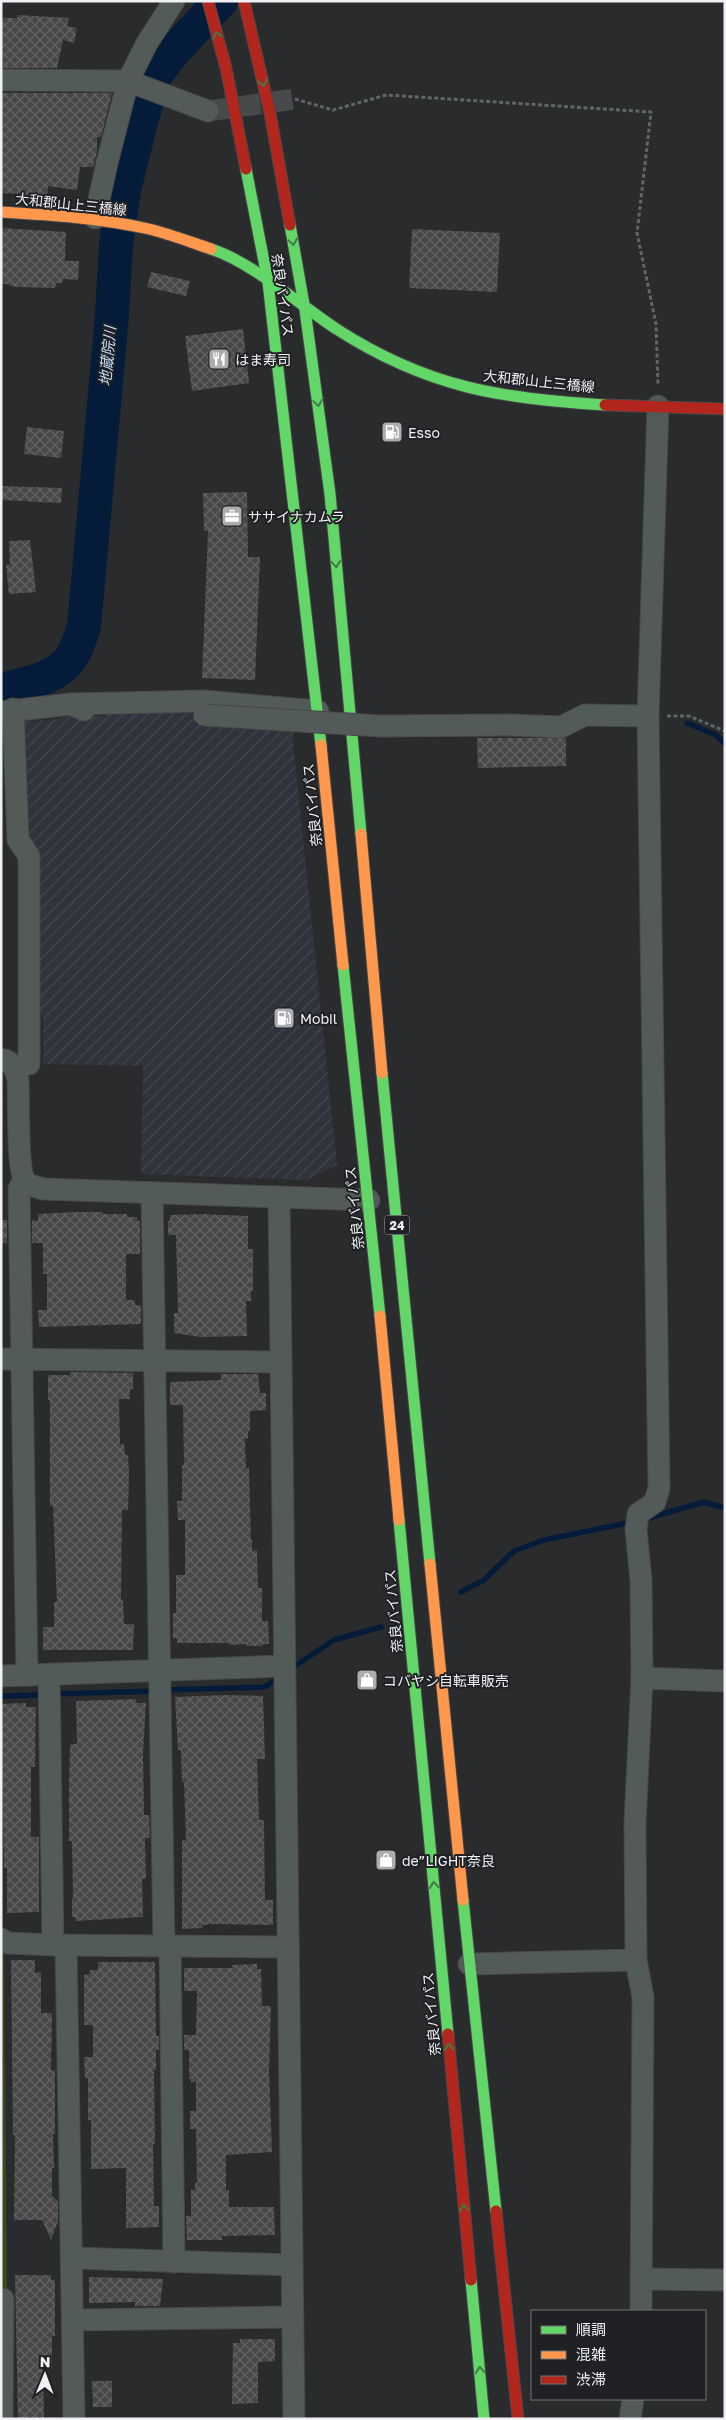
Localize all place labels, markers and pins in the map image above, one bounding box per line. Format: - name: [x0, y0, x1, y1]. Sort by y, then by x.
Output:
- restaurant icon: はま寿司: [207, 347, 231, 371]
- place label: はま寿司: [235, 351, 291, 368]
- fuel station icon: Esso: [380, 420, 404, 444]
- place label: Esso: [408, 424, 440, 441]
- office icon: ササイナカムラ: [220, 504, 244, 528]
- place label: ササイナカムラ: [248, 508, 345, 525]
- fuel station icon: Mobil: [272, 1006, 296, 1030]
- place label: Mobil: [300, 1010, 337, 1027]
- shop icon: コバヤシ自転車販売: [355, 1668, 379, 1692]
- place label: コバヤシ自転車販売: [383, 1672, 509, 1689]
- shop icon: de”LIGHT奈良: [374, 1848, 398, 1872]
- place label: de”LIGHT奈良: [402, 1852, 495, 1869]

